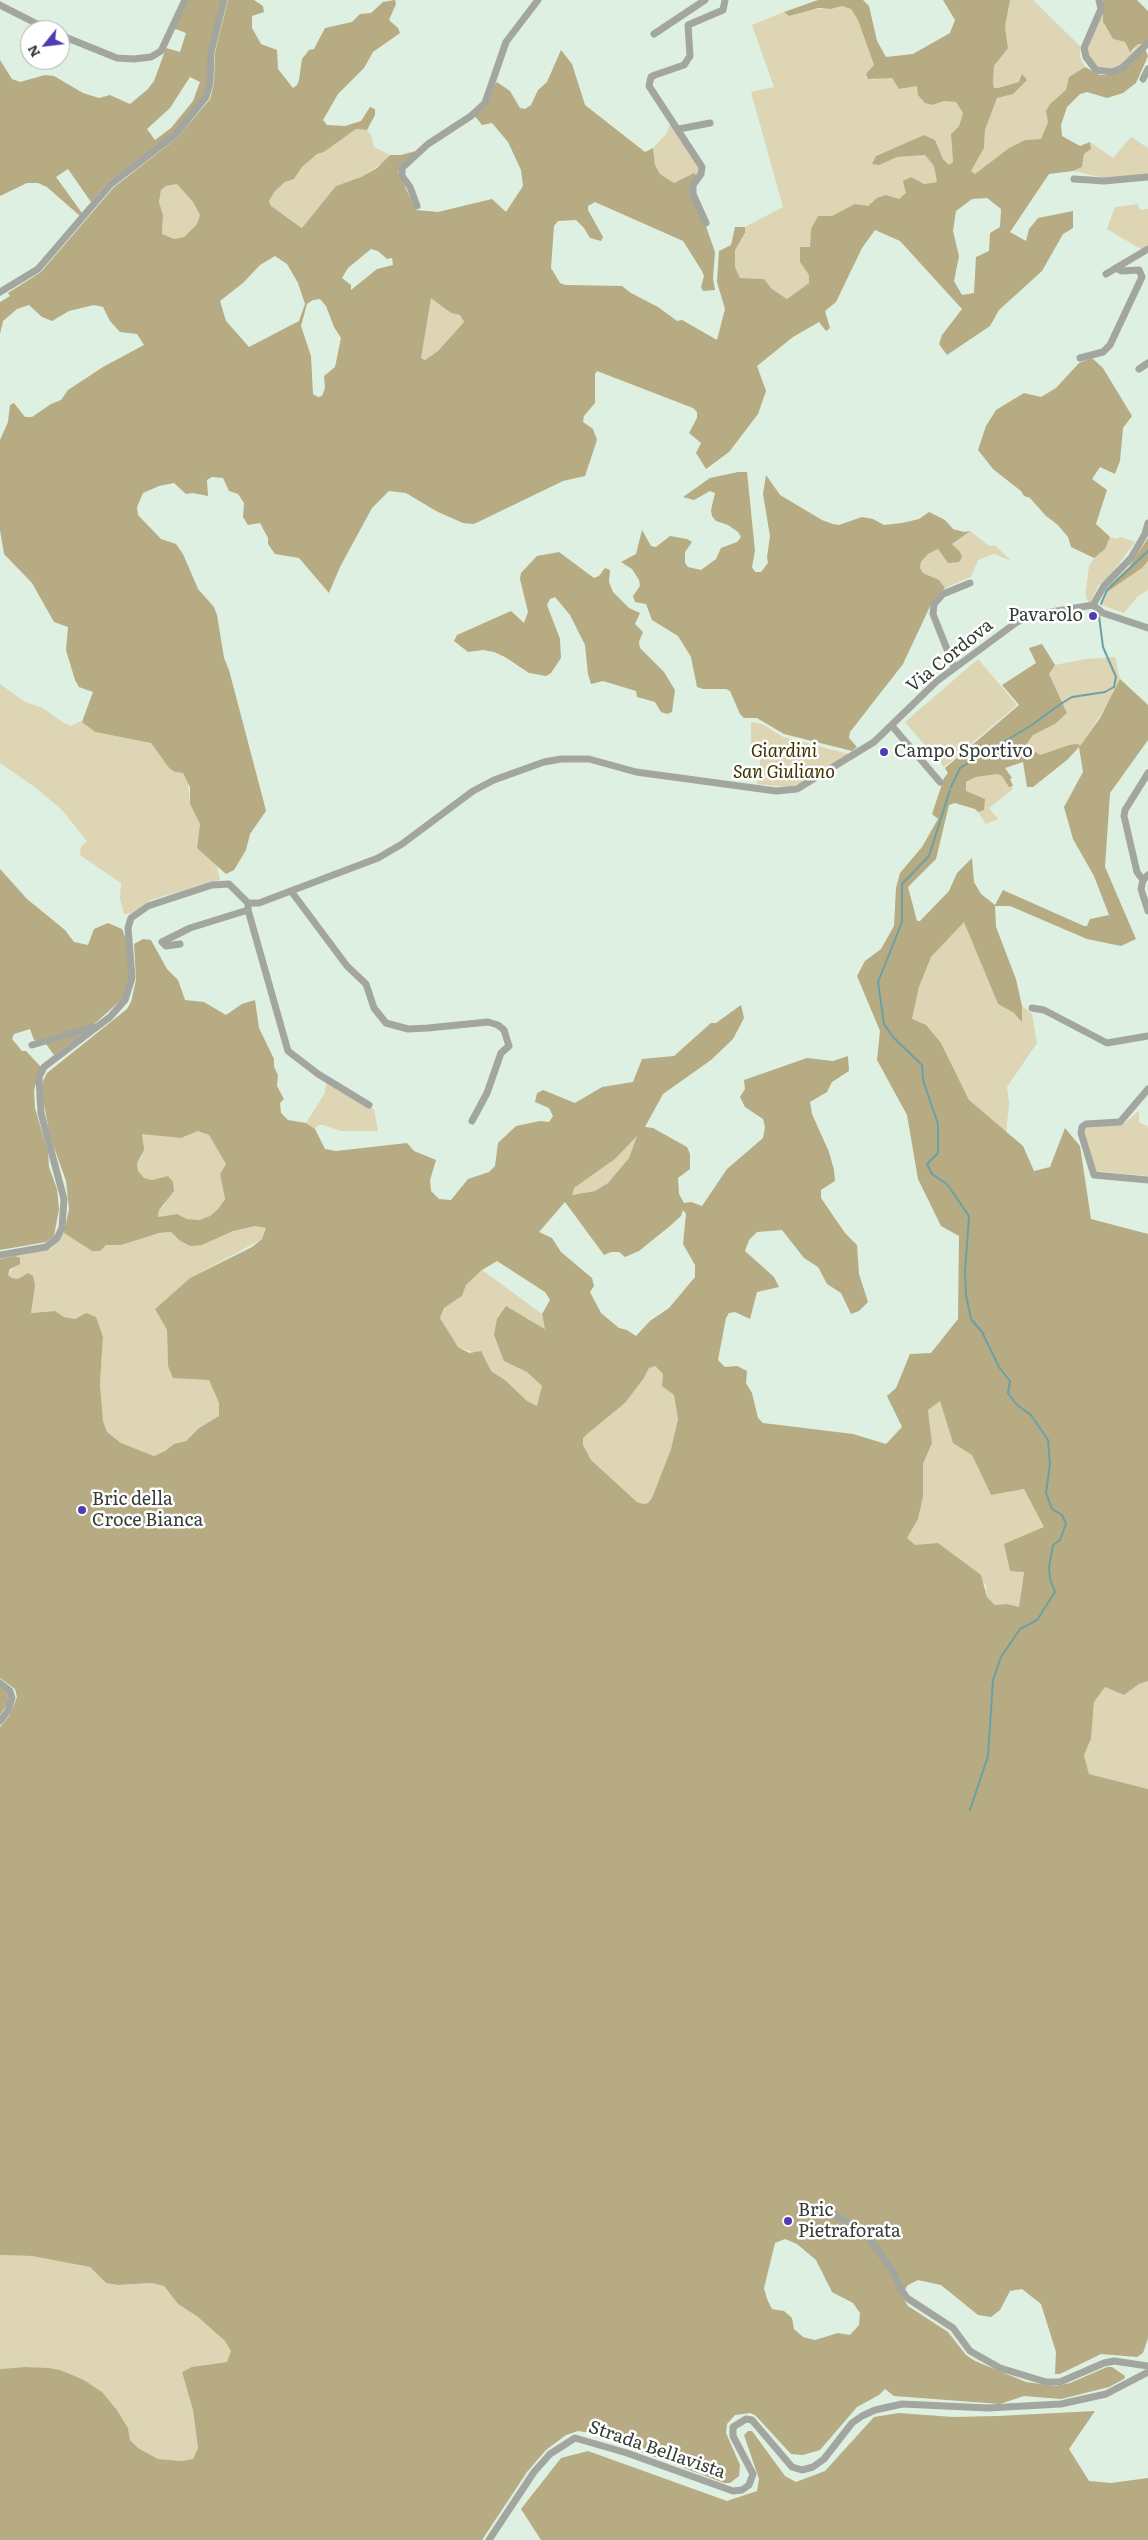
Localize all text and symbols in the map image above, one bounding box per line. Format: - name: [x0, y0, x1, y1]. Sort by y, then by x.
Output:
- north arrow: [20, 20, 70, 70]
- text: N: [21, 42, 44, 62]
- place label: Pavarolo: [1008, 605, 1083, 627]
- marker: Pavarolo: [1087, 610, 1099, 622]
- street label: Via Cordova: [902, 615, 998, 697]
- park label: Giardini San Giuliano: [733, 741, 835, 784]
- place label: Campo Sportivo: [894, 741, 1033, 763]
- marker: Campo Sportivo: [878, 746, 890, 758]
- place label: Bric della Croce Bianca: [92, 1489, 203, 1532]
- marker: Bric della Croce Bianca: [76, 1504, 88, 1516]
- place label: Bric Pietraforata: [798, 2200, 901, 2242]
- marker: Bric Pietraforata: [782, 2215, 794, 2227]
- street label: Strada Bellavista: [586, 2416, 728, 2484]

